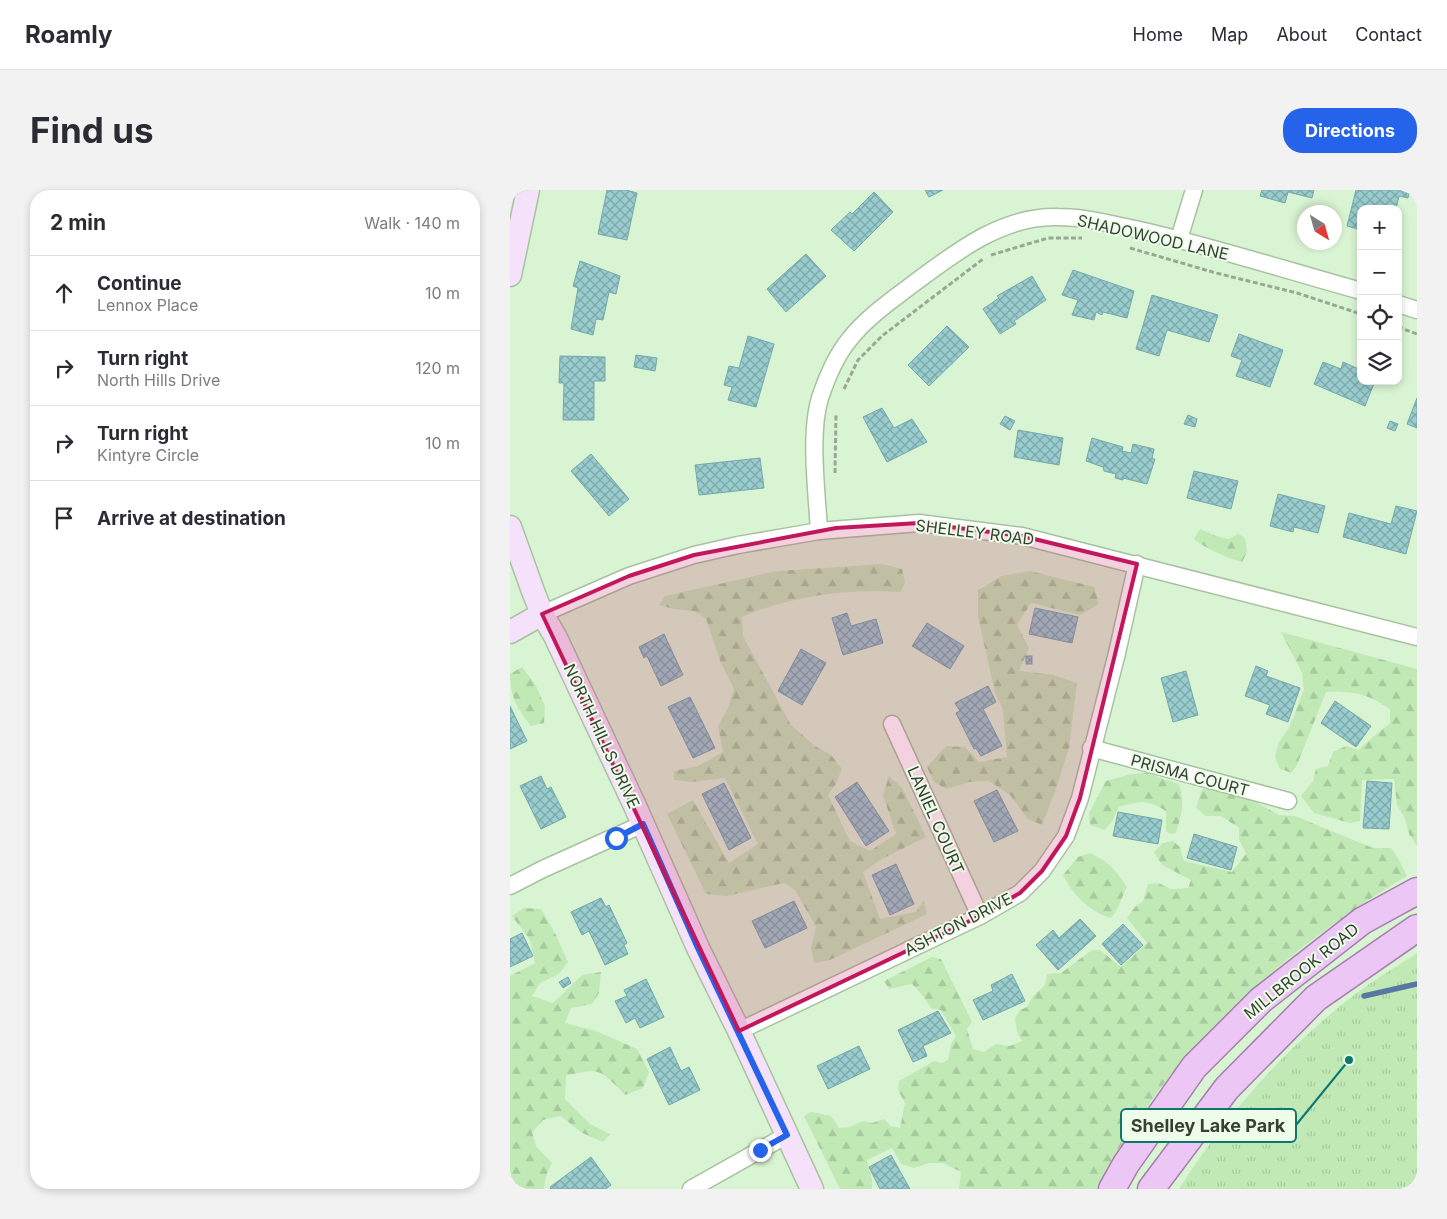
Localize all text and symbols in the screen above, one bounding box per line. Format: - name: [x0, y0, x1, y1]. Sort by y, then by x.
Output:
- text: Roamly: [25, 20, 112, 49]
- text: Home: [1133, 24, 1183, 45]
- text: Map: [1211, 24, 1248, 45]
- text: About: [1276, 24, 1327, 45]
- text: Contact: [1355, 24, 1422, 45]
- button: Directions: [1283, 108, 1417, 153]
- text: Find us: [30, 109, 154, 151]
- north arrow: [1297, 205, 1342, 250]
- map controls: [1357, 205, 1402, 385]
- button: +: [1357, 205, 1402, 250]
- text: 2 min: [50, 210, 106, 235]
- street label: SHADOWOOD LANE: [1075, 210, 1231, 264]
- text: Walk · 140 m: [364, 213, 460, 233]
- button: −: [1357, 250, 1402, 295]
- text: Continue: [97, 272, 182, 295]
- icon: ahead: [50, 279, 78, 307]
- text: 10 m: [425, 283, 460, 303]
- text: Lennox Place: [97, 295, 198, 315]
- button: locate: [1357, 295, 1402, 340]
- button: layers: [1357, 340, 1402, 385]
- text: Turn right: [97, 347, 188, 370]
- icon: right: [50, 354, 78, 382]
- text: 120 m: [415, 358, 460, 378]
- text: North Hills Drive: [97, 370, 220, 390]
- text: Turn right: [97, 422, 188, 445]
- icon: right: [50, 429, 78, 457]
- text: 10 m: [425, 433, 460, 453]
- text: Kintyre Circle: [97, 445, 199, 465]
- icon: arrive: [50, 504, 78, 532]
- text: Arrive at destination: [97, 507, 286, 530]
- street label: SHELLEY ROAD: [915, 515, 1035, 549]
- street label: NORTH HILLS DRIVE: [560, 661, 644, 811]
- street label: PRISMA COURT: [1129, 750, 1251, 800]
- street label: LANIEL COURT: [903, 763, 969, 877]
- route start: [605, 827, 628, 850]
- street label: ASHTON DRIVE: [901, 888, 1015, 960]
- street label: MILLBROOK ROAD: [1240, 919, 1362, 1023]
- callout: Shelley Lake Park: [1121, 1109, 1296, 1142]
- text: Shelley Lake Park: [1131, 1115, 1286, 1136]
- route end: [749, 1139, 772, 1162]

